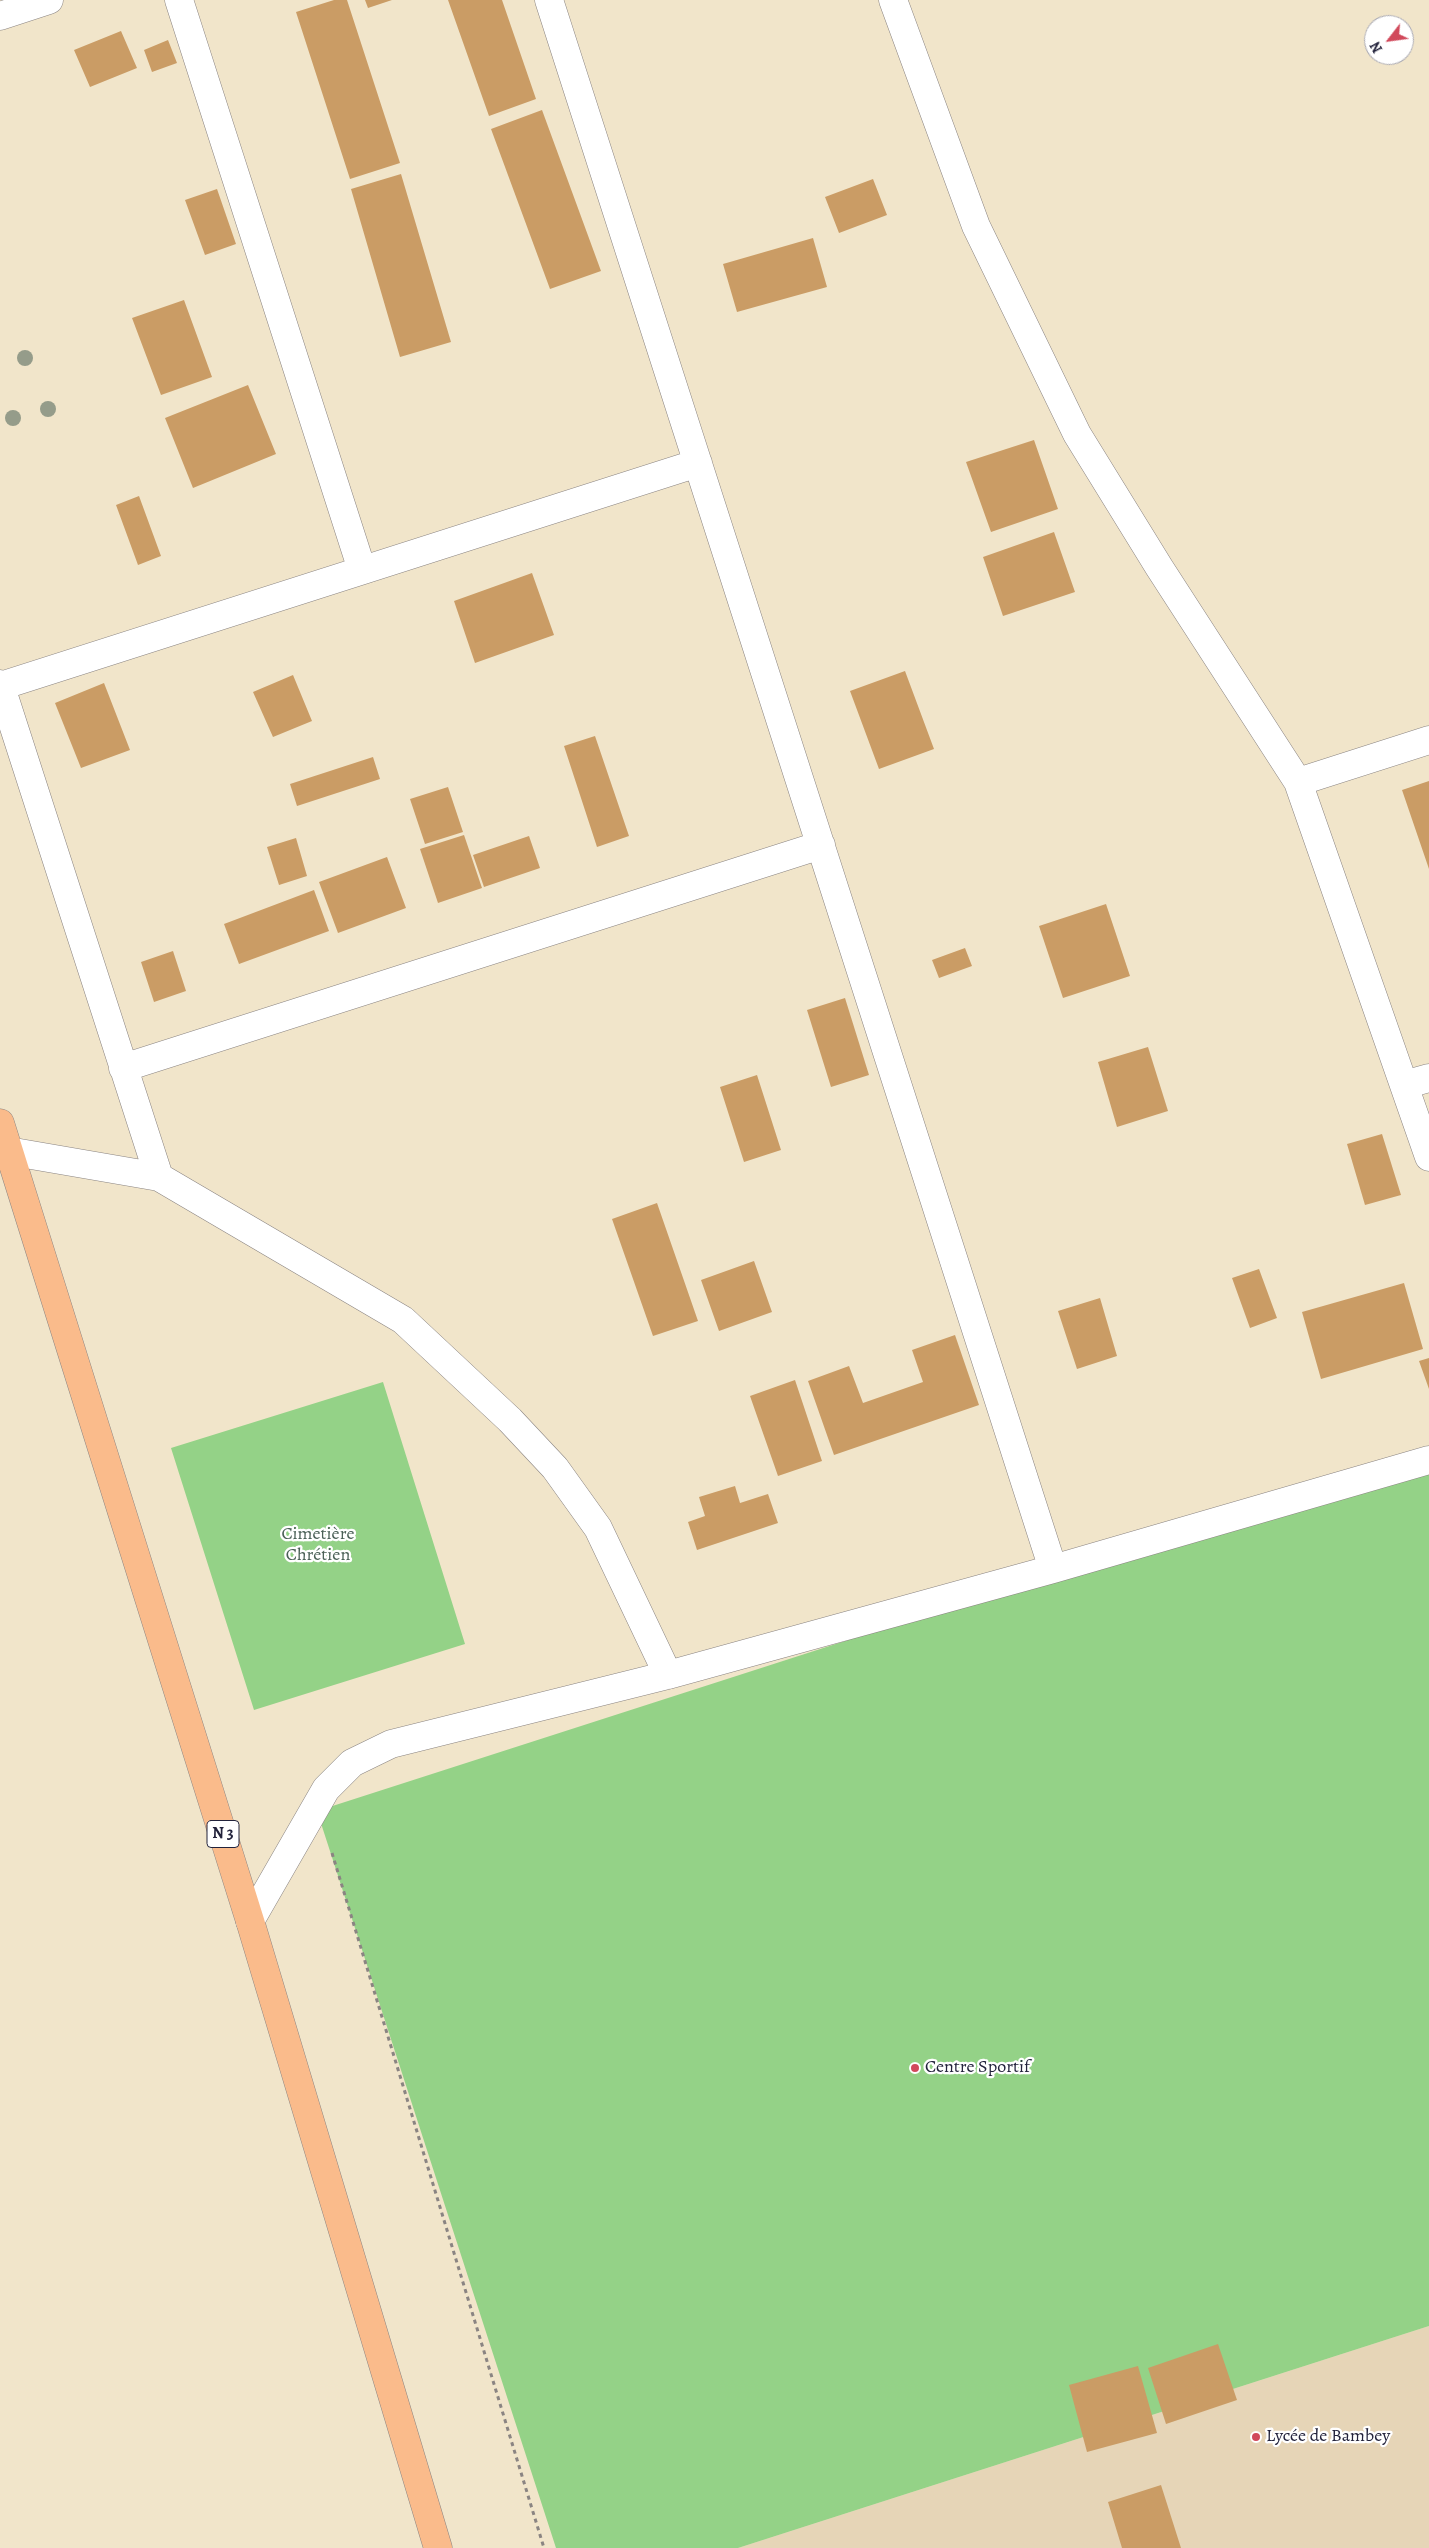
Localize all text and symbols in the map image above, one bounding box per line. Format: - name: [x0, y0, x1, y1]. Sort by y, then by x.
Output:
- north arrow: [1364, 15, 1414, 65]
- text: N: [1366, 38, 1387, 56]
- park label: Cimetière Chrétien: [282, 1524, 354, 1566]
- road number: N 3: [207, 1820, 239, 1848]
- place label: Centre Sportif: [925, 2057, 1030, 2079]
- marker: Centre Sportif: [909, 2062, 921, 2074]
- place label: Lycée de Bambey: [1266, 2426, 1390, 2448]
- marker: Lycée de Bambey: [1250, 2431, 1262, 2443]

